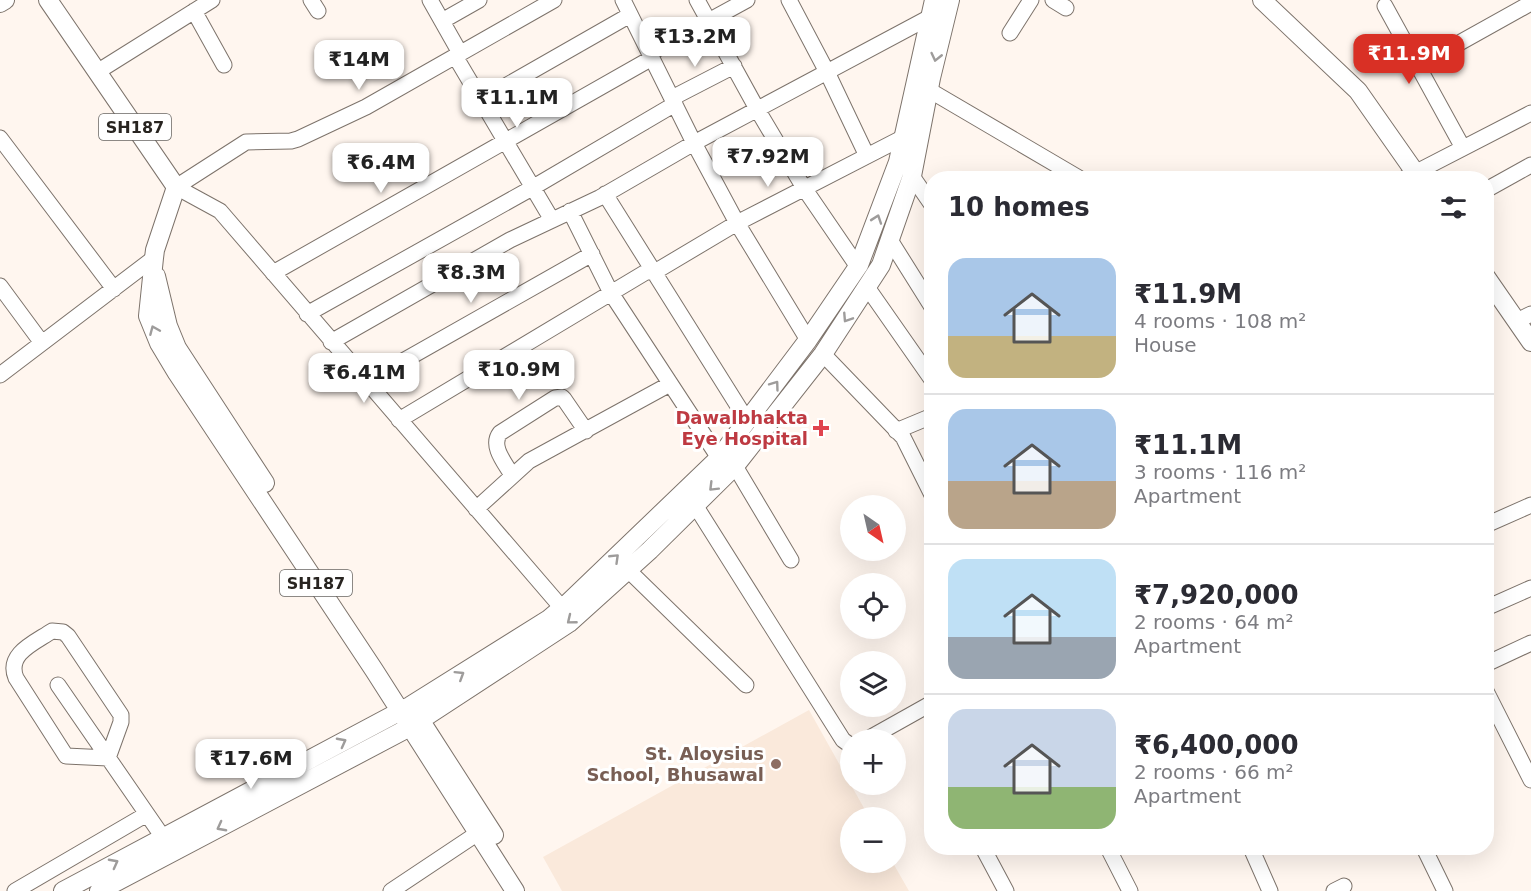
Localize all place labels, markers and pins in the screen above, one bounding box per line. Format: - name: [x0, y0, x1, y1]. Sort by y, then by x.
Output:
- pin: ₹13.2M: [646, 17, 744, 68]
- pin: ₹11.9M: [1360, 34, 1458, 85]
- pin: ₹14M: [323, 40, 395, 91]
- pin: ₹11.1M: [468, 78, 566, 129]
- pin: ₹7.92M: [719, 137, 817, 188]
- pin: ₹6.4M: [339, 143, 423, 194]
- pin: ₹8.3M: [429, 253, 513, 304]
- pin: ₹10.9M: [470, 350, 568, 401]
- pin: ₹6.41M: [315, 353, 413, 404]
- place label: Dawalbhakta Eye Hospital: [675, 407, 808, 449]
- marker: Dawalbhakta Eye Hospital: [812, 419, 830, 437]
- pin: ₹17.6M: [202, 739, 300, 790]
- place label: St. Aloysius School, Bhusawal: [586, 743, 764, 785]
- marker: St. Aloysius School, Bhusawal: [769, 757, 783, 771]

